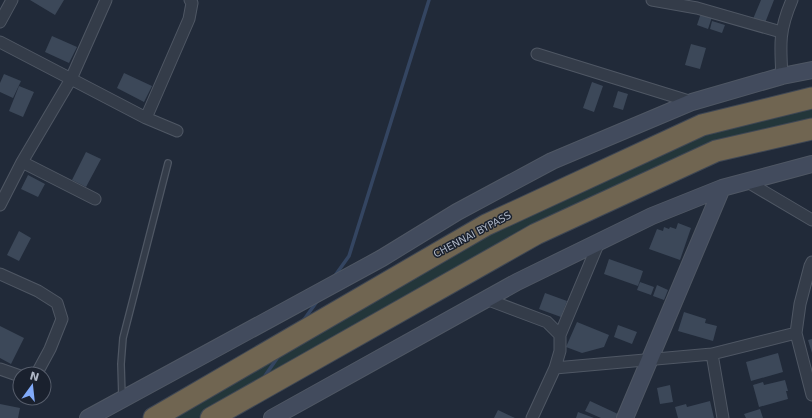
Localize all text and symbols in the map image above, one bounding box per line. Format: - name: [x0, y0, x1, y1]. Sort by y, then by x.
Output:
- street label: CHENNAI BYPASS: [432, 209, 513, 260]
- north arrow: [12, 366, 52, 406]
- text: N: [28, 369, 41, 384]

